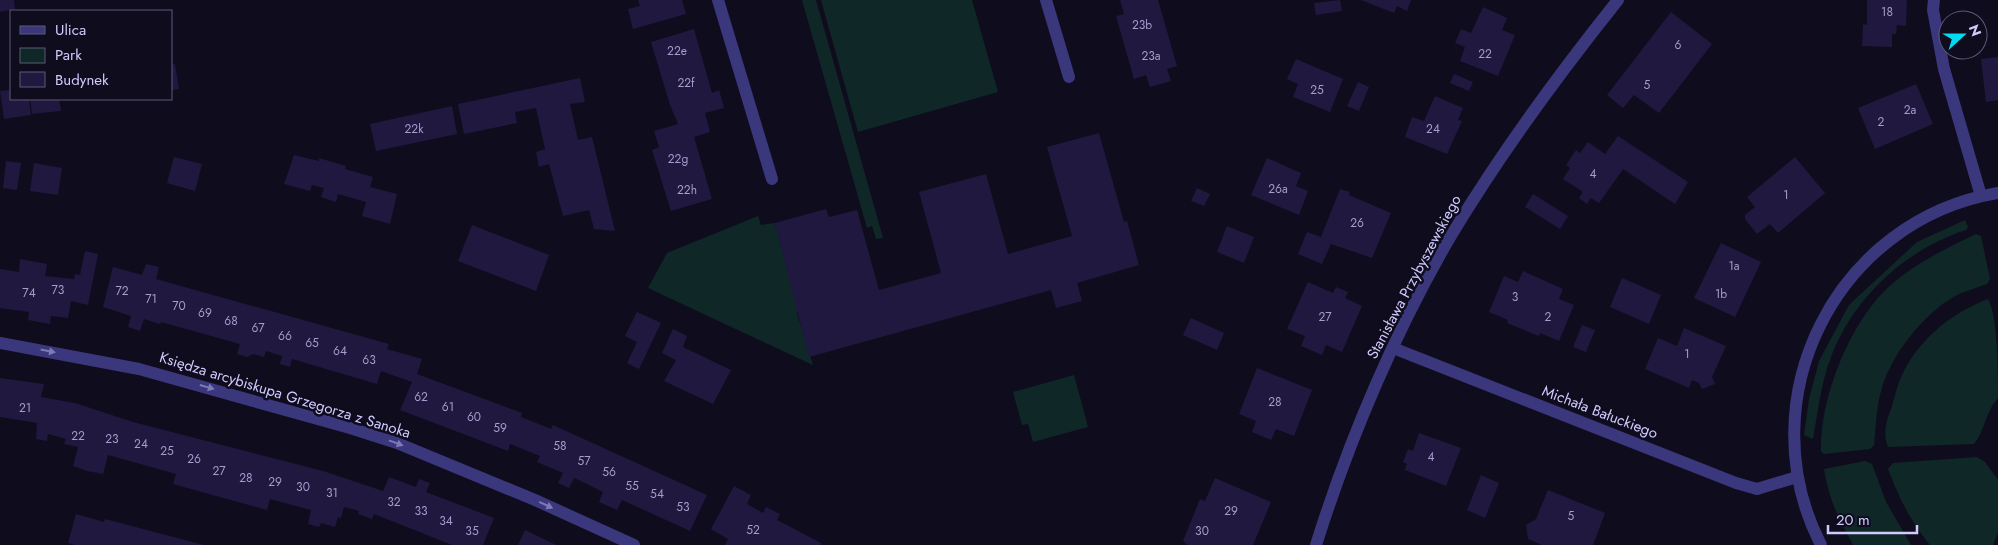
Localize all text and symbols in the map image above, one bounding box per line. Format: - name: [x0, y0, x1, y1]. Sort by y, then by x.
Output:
- house number: 18: [1881, 3, 1893, 21]
- legend: [10, 10, 172, 100]
- north arrow: [1938, 10, 1988, 60]
- house number: 23b: [1132, 16, 1152, 34]
- text: Ulica: [55, 19, 86, 41]
- text: N: [1964, 22, 1986, 39]
- house number: 6: [1675, 36, 1682, 54]
- house number: 22e: [667, 42, 687, 60]
- text: Park: [55, 44, 82, 66]
- house number: 22: [1478, 45, 1492, 63]
- house number: 23a: [1141, 47, 1161, 65]
- text: Budynek: [55, 69, 109, 91]
- house number: 22f: [677, 74, 695, 92]
- house number: 5: [1644, 76, 1651, 94]
- house number: 25: [1310, 81, 1324, 99]
- house number: 2a: [1904, 101, 1917, 119]
- house number: 2: [1878, 113, 1885, 131]
- house number: 22k: [405, 120, 424, 138]
- house number: 24: [1426, 120, 1440, 138]
- house number: 22g: [668, 150, 688, 168]
- house number: 4: [1590, 165, 1597, 183]
- house number: 26a: [1268, 180, 1288, 198]
- house number: 22h: [677, 181, 697, 199]
- house number: 1: [1783, 186, 1789, 204]
- street label: Stanisława Przybyszewskiego: [1361, 191, 1467, 363]
- house number: 26: [1350, 214, 1364, 232]
- house number: 1a: [1728, 257, 1740, 275]
- house number: 73: [52, 281, 65, 299]
- house number: 72: [115, 282, 129, 300]
- house number: 74: [22, 284, 36, 302]
- house number: 1b: [1715, 285, 1727, 303]
- house number: 3: [1512, 288, 1519, 306]
- house number: 71: [145, 290, 157, 308]
- house number: 70: [172, 297, 186, 315]
- house number: 69: [198, 304, 212, 322]
- house number: 27: [1318, 308, 1332, 326]
- house number: 2: [1545, 308, 1552, 326]
- house number: 68: [224, 312, 238, 330]
- house number: 67: [251, 319, 265, 337]
- house number: 66: [278, 327, 292, 345]
- house number: 65: [305, 334, 319, 352]
- house number: 64: [333, 342, 347, 360]
- house number: 1: [1684, 345, 1690, 363]
- street label: Księdza arcybiskupa Grzegorza z Sanoka: [157, 346, 413, 444]
- one-way arrow: [40, 348, 56, 356]
- house number: 63: [362, 351, 376, 369]
- street label: Michała Bałuckiego: [1539, 380, 1661, 444]
- one-way arrow: [199, 383, 214, 391]
- house number: 62: [414, 388, 428, 406]
- house number: 28: [1268, 393, 1282, 411]
- house number: 61: [442, 398, 454, 416]
- house number: 21: [19, 399, 31, 417]
- house number: 60: [467, 408, 481, 426]
- house number: 59: [493, 419, 507, 437]
- house number: 22: [71, 427, 85, 445]
- house number: 23: [105, 430, 119, 448]
- house number: 24: [134, 435, 148, 453]
- house number: 58: [553, 437, 567, 455]
- one-way arrow: [388, 440, 403, 447]
- house number: 25: [160, 442, 174, 460]
- house number: 4: [1428, 448, 1435, 466]
- house number: 26: [187, 450, 201, 468]
- house number: 57: [577, 452, 591, 470]
- house number: 27: [212, 462, 226, 480]
- house number: 56: [602, 463, 616, 481]
- house number: 28: [239, 469, 253, 487]
- house number: 29: [268, 473, 282, 491]
- house number: 55: [625, 477, 639, 495]
- house number: 30: [296, 478, 310, 496]
- house number: 31: [326, 484, 338, 502]
- house number: 54: [650, 485, 664, 503]
- house number: 32: [387, 493, 401, 511]
- house number: 53: [676, 498, 690, 516]
- one-way arrow: [539, 501, 553, 509]
- house number: 33: [414, 502, 428, 520]
- house number: 29: [1224, 502, 1238, 520]
- scale bar: [1828, 502, 1917, 534]
- house number: 5: [1568, 507, 1575, 525]
- text: 20 m: [1836, 509, 1870, 531]
- house number: 34: [439, 512, 453, 530]
- house number: 52: [746, 521, 760, 539]
- house number: 35: [465, 522, 479, 540]
- house number: 30: [1195, 522, 1209, 540]

